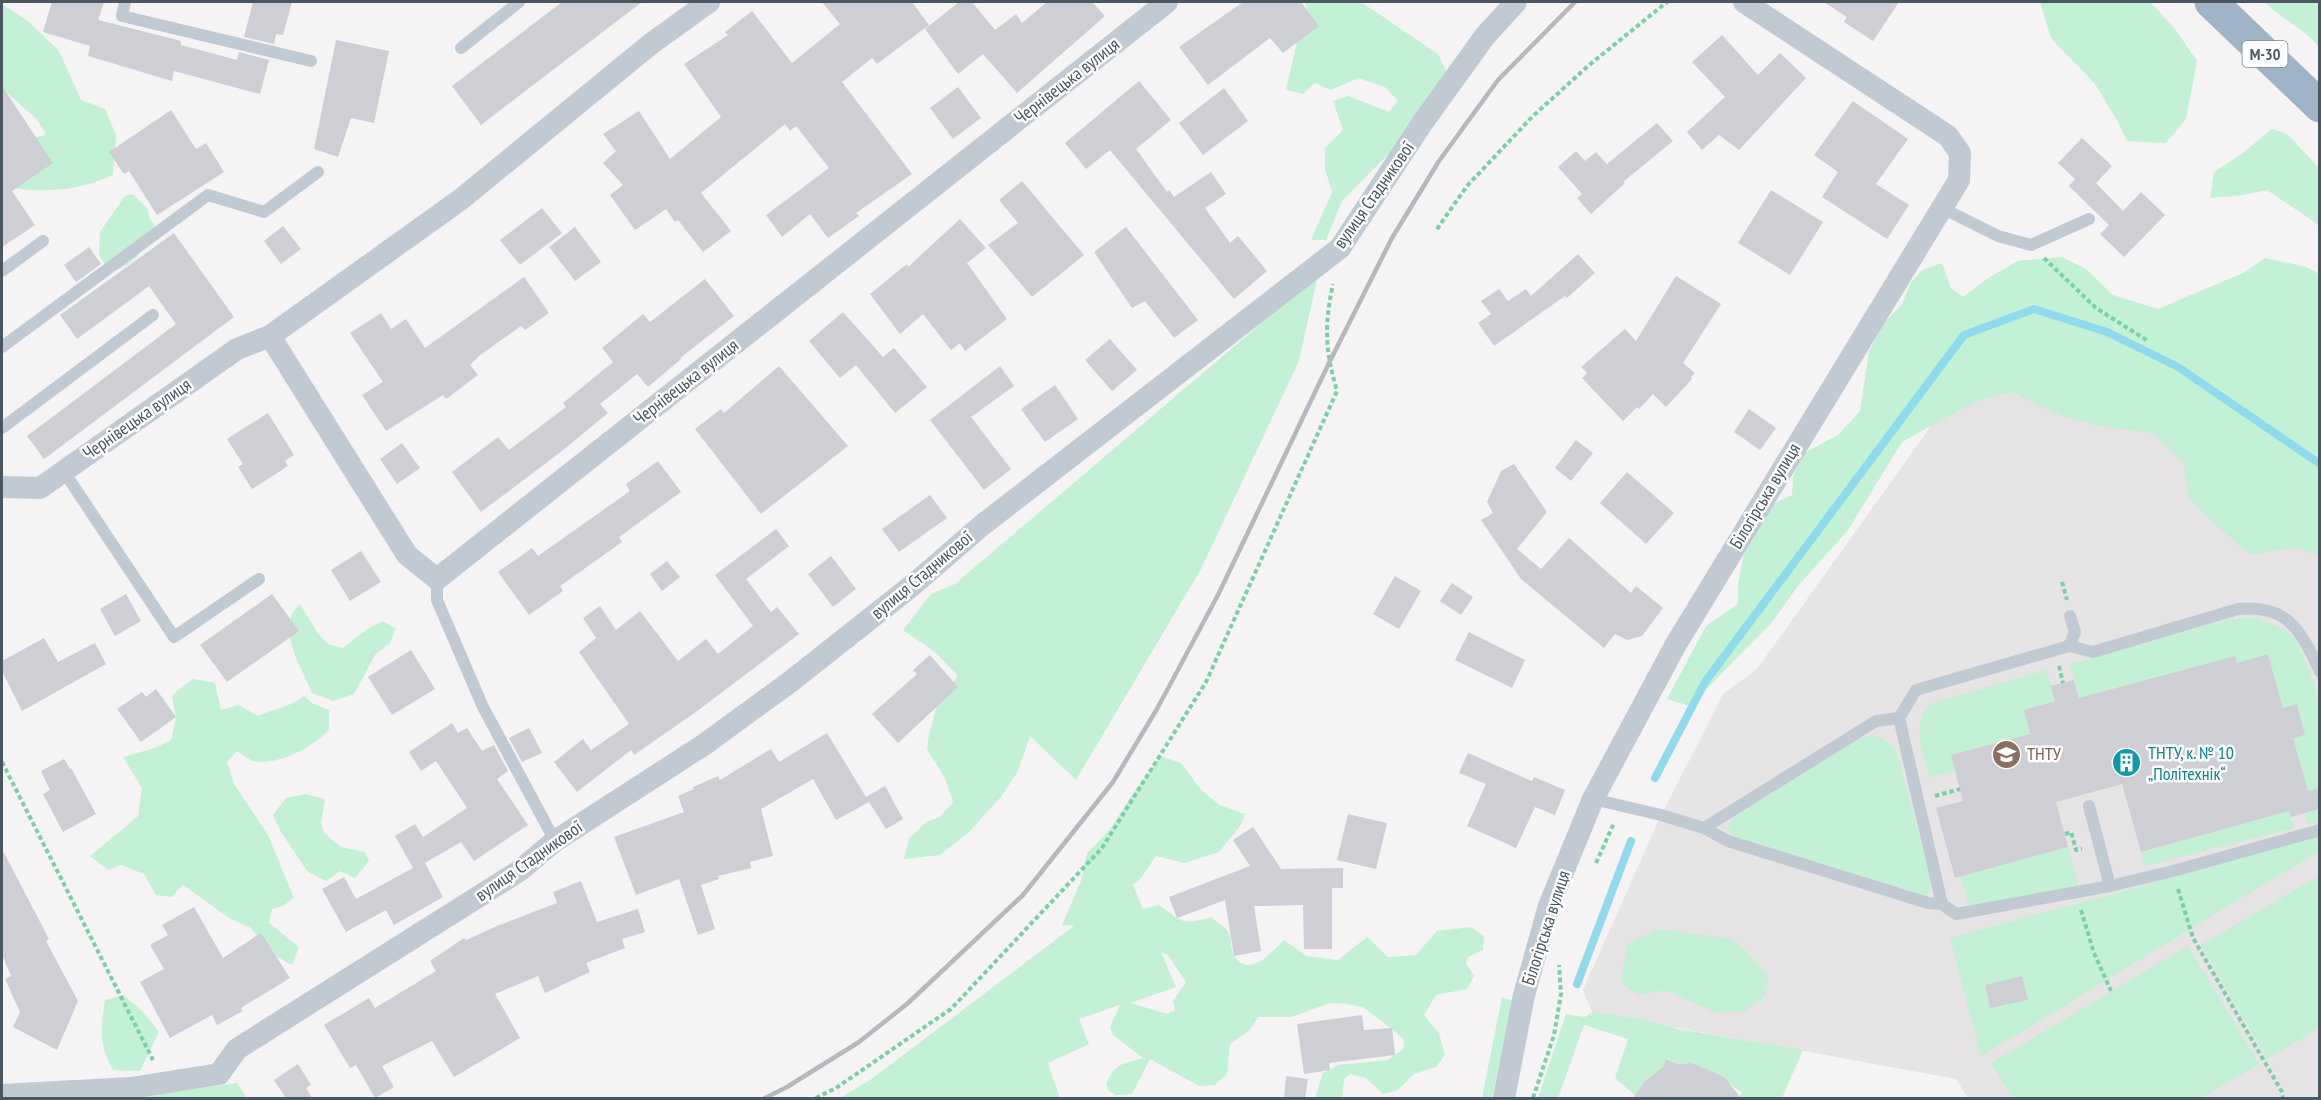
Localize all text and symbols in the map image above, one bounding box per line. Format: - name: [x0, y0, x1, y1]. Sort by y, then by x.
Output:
- street label: Чернівецька вулиця: [1010, 32, 1124, 129]
- road number: М-30: [2242, 41, 2288, 67]
- street label: вулиця Стадникової: [1328, 137, 1419, 253]
- street label: Чернівецька вулиця: [629, 333, 743, 430]
- street label: Чернівецька вулиця: [78, 373, 195, 464]
- street label: Білогірська вулиця: [1724, 439, 1805, 553]
- street label: вулиця Стадникової: [866, 525, 977, 624]
- school or university icon: ТНТУ: [1990, 738, 2022, 770]
- place label: ТНТУ, к. № 10 „Політехнік“: [2148, 741, 2234, 785]
- place label: ТНТУ: [2027, 742, 2062, 765]
- building icon: ТНТУ, к. № 10 „Політехнік“: [2111, 747, 2143, 779]
- street label: вулиця Стадникової: [471, 815, 587, 906]
- street label: Білогірська вулиця: [1516, 868, 1575, 988]

